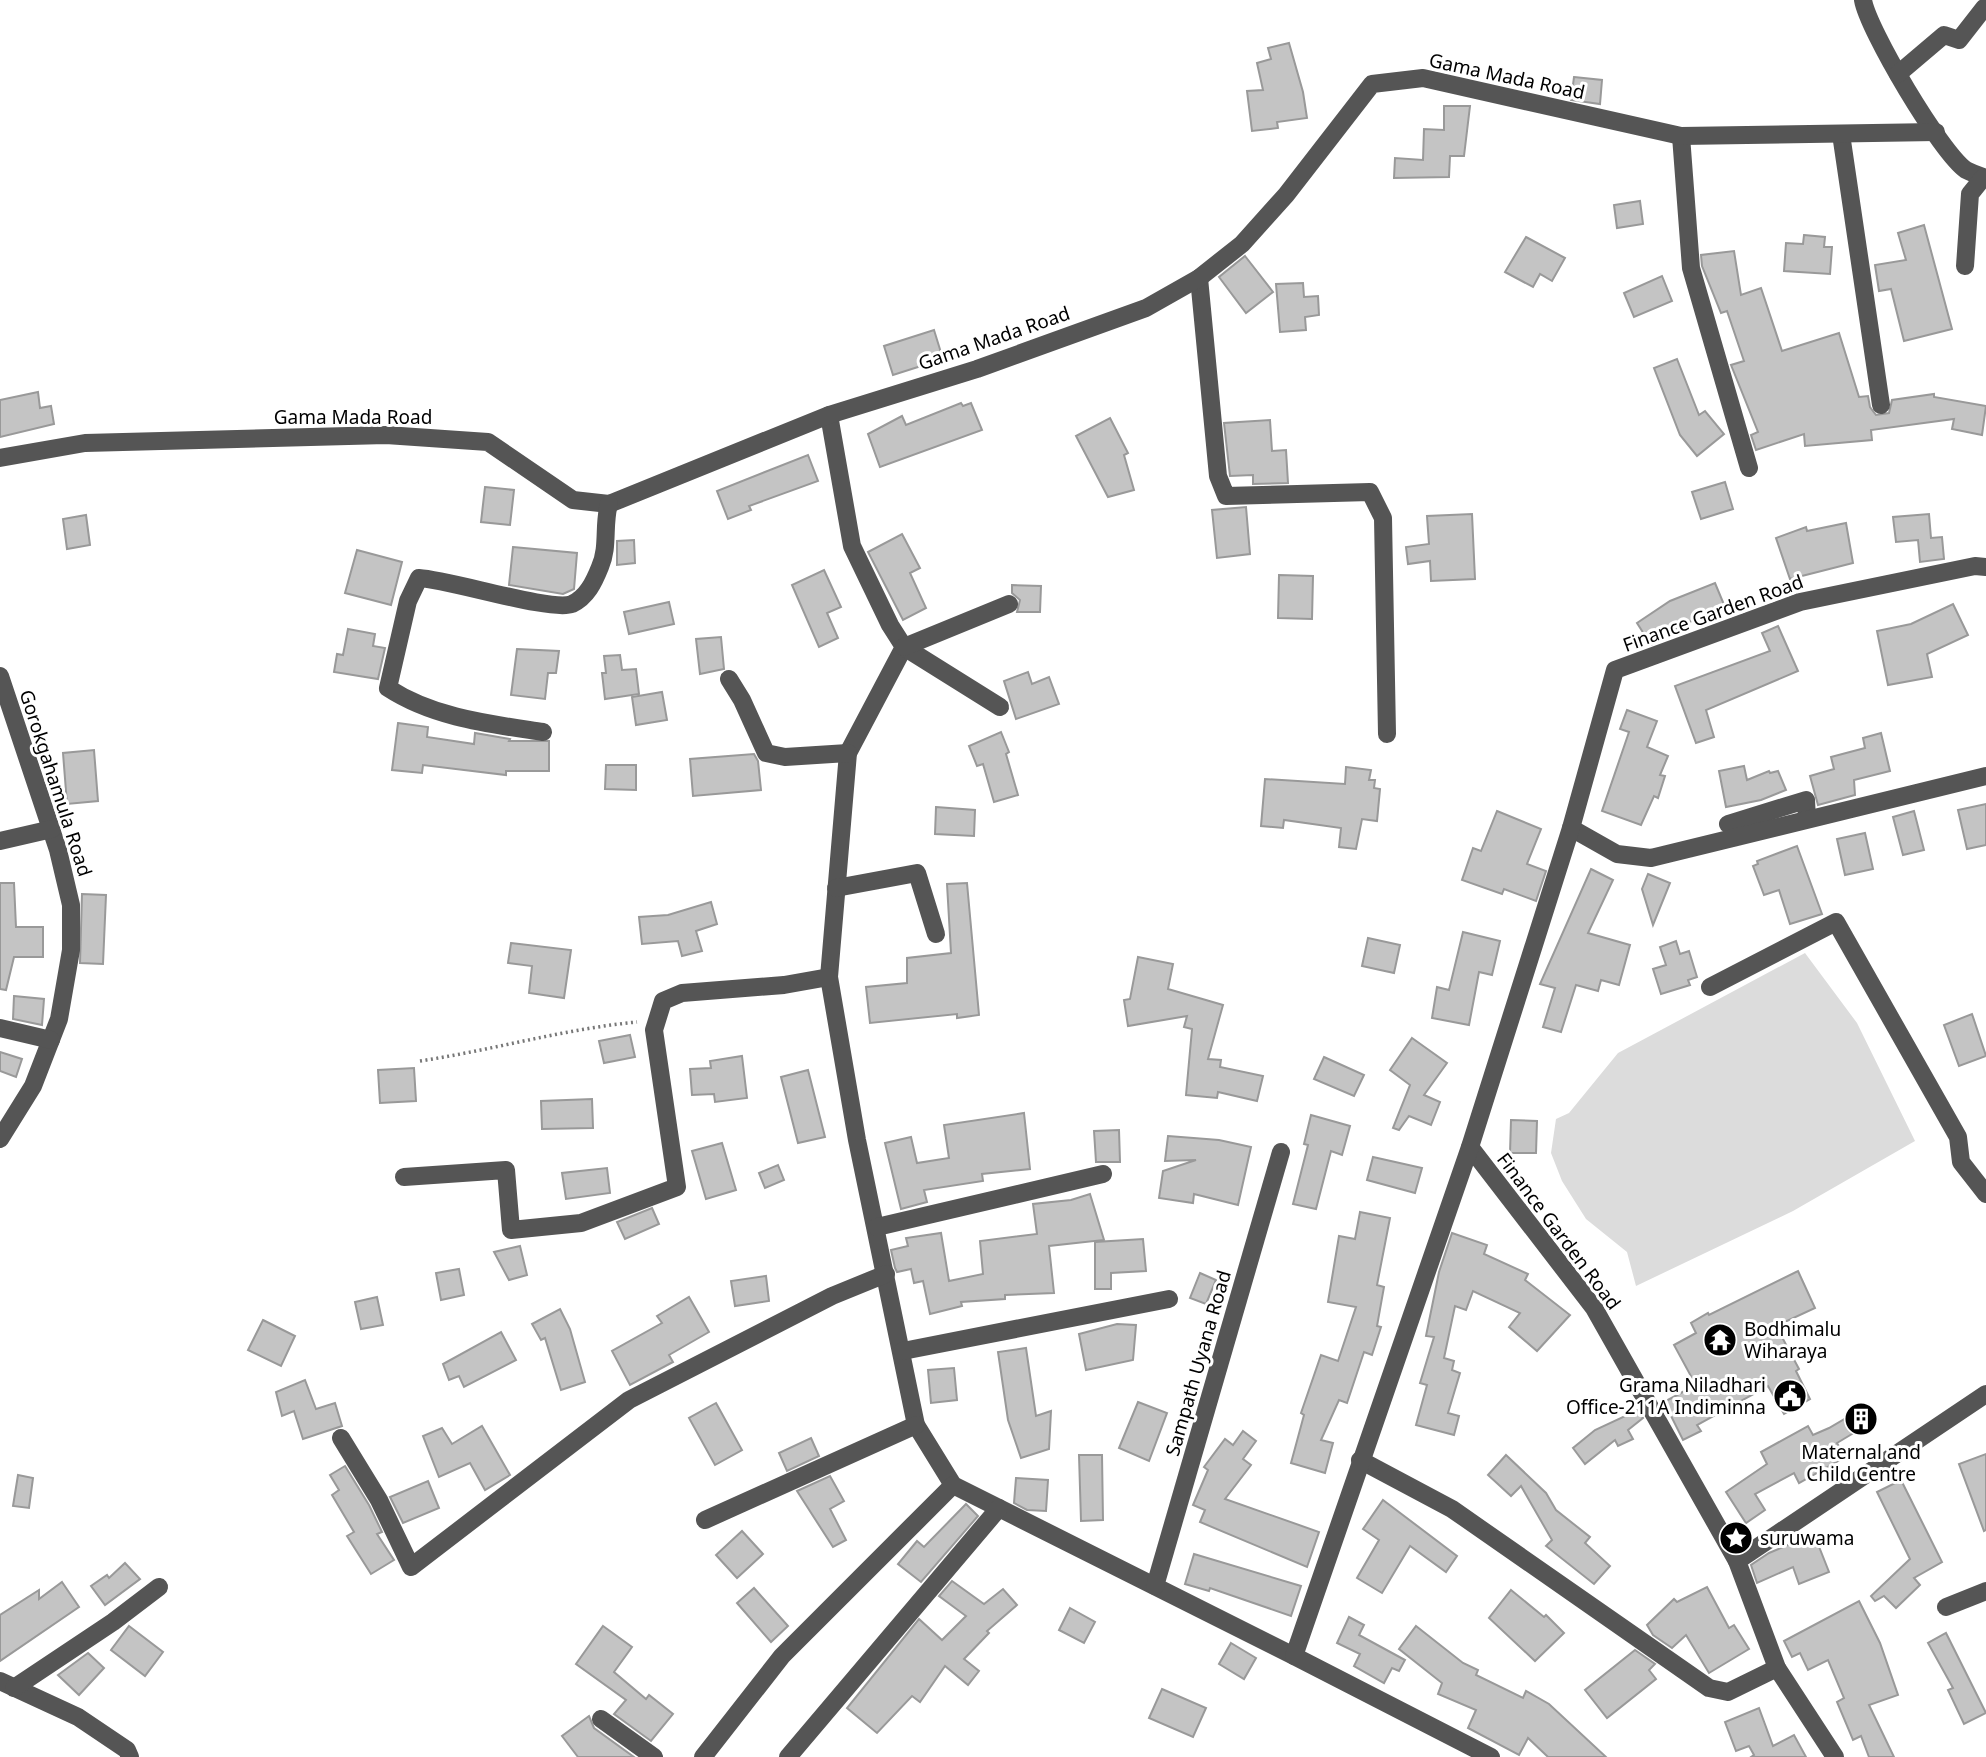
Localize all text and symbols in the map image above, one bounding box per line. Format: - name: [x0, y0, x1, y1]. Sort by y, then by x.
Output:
- street label: Gama Mada Road: [1427, 47, 1587, 105]
- street label: Gama Mada Road: [915, 300, 1073, 376]
- street label: Gama Mada Road: [274, 404, 432, 430]
- street label: Finance Garden Road: [1619, 568, 1807, 658]
- street label: Gorokgahamula Road: [14, 686, 98, 880]
- street label: Finance Garden Road: [1491, 1147, 1627, 1315]
- street label: Sampath Uyana Road: [1159, 1267, 1237, 1459]
- place label: Bodhimalu Wiharaya: [1744, 1316, 1841, 1364]
- temple icon: Bodhimalu Wiharaya: [1701, 1321, 1739, 1359]
- place label: Grama Niladhari Office-211A Indiminna: [1566, 1372, 1766, 1420]
- public building icon: Grama Niladhari Office-211A Indiminna: [1771, 1377, 1809, 1415]
- building icon: Maternal and Child Centre: [1842, 1400, 1880, 1438]
- place label: Maternal and Child Centre: [1801, 1439, 1921, 1487]
- place icon: suruwama: [1717, 1519, 1755, 1557]
- place label: suruwama: [1760, 1525, 1854, 1551]

